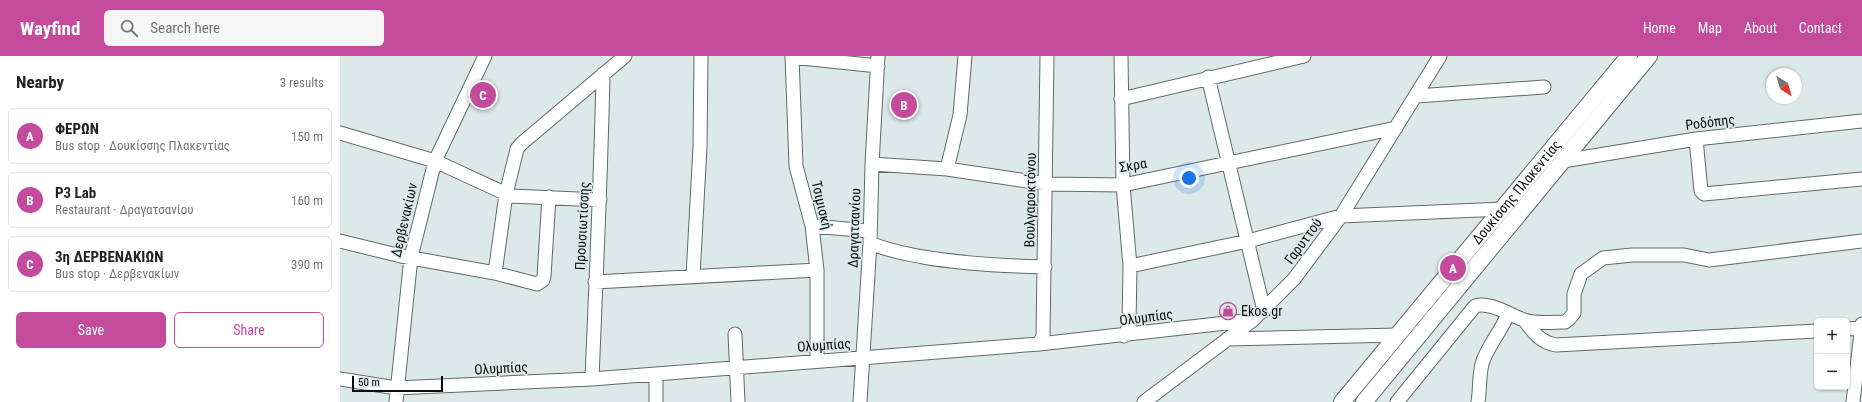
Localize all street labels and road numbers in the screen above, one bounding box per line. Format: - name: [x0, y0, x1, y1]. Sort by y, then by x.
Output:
- street label: Ροδόπης: [1684, 111, 1736, 133]
- street label: Δουκίσσης Πλακεντίας: [1468, 137, 1564, 247]
- street label: Βουλγαροκτόνου: [1021, 152, 1039, 247]
- street label: Σκρα: [1118, 155, 1148, 175]
- street label: Τσιμισκή: [809, 179, 835, 231]
- street label: Δερβενακίων: [388, 181, 420, 259]
- street label: Προυσιωτίσσης: [572, 181, 592, 271]
- street label: Δραγατσανίου: [845, 188, 863, 268]
- street label: Γαρυττού: [1281, 215, 1325, 267]
- street label: Ολυμπίας: [1118, 306, 1174, 328]
- street label: Ολυμπίας: [797, 335, 851, 355]
- street label: Ολυμπίας: [474, 359, 528, 377]

